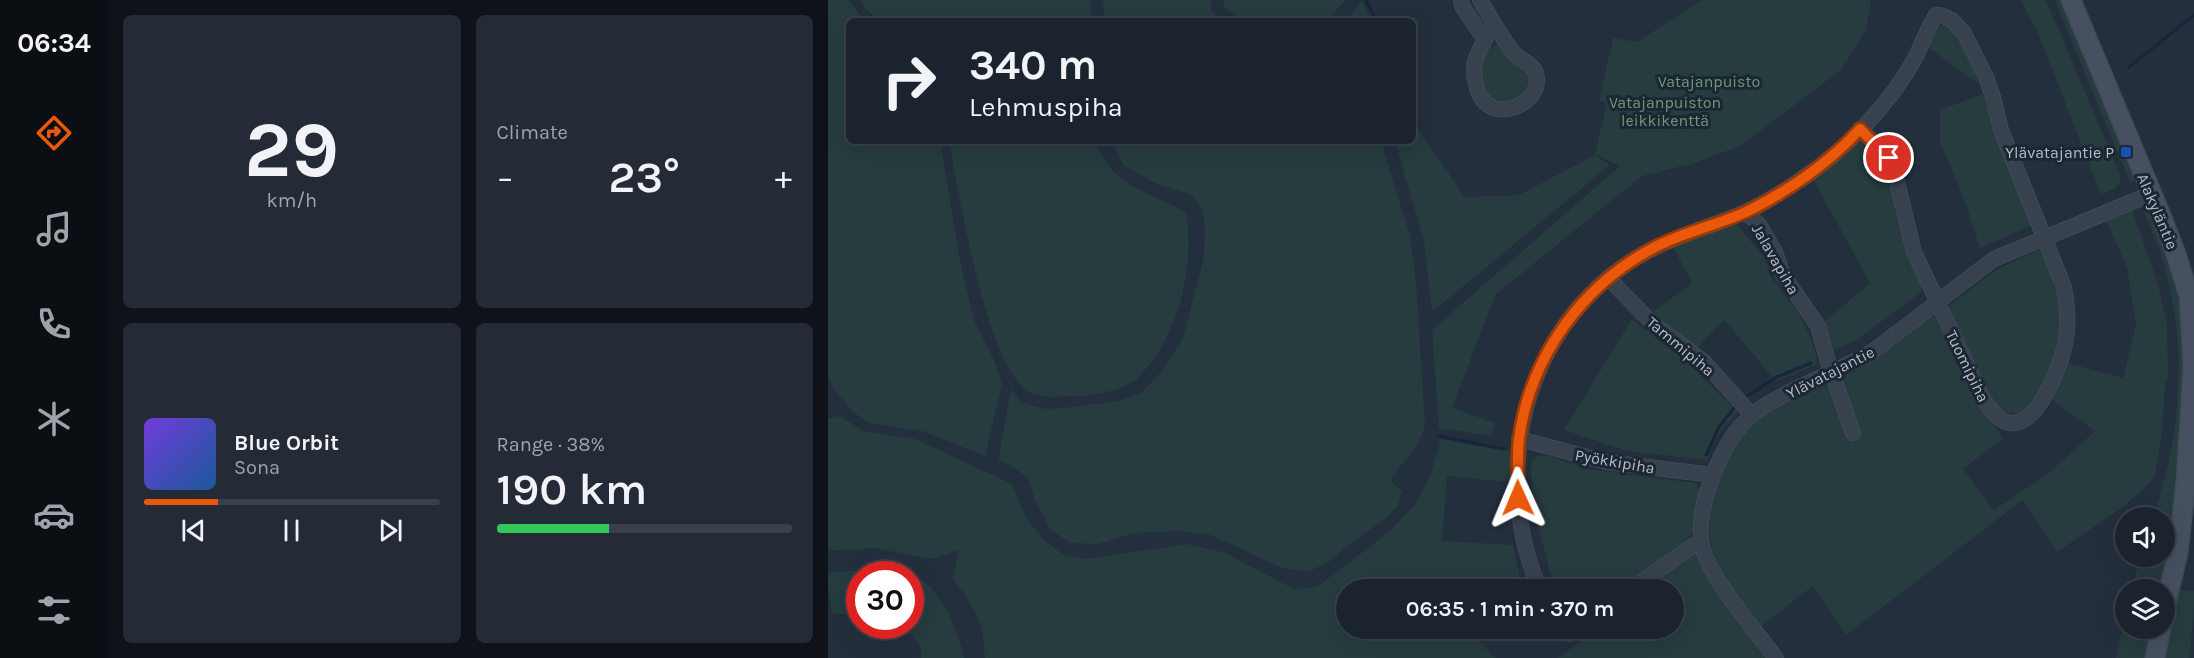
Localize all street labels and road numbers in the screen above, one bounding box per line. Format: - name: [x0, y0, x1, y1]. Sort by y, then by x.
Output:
- street label: Alakyläntie: [2133, 170, 2182, 252]
- street label: Jalavapiha: [1748, 221, 1803, 298]
- street label: Tammipiha: [1643, 313, 1718, 380]
- street label: Tuomipiha: [1942, 327, 1993, 405]
- street label: Ylävatajantie: [1783, 342, 1877, 403]
- street label: Pyökkipiha: [1574, 445, 1656, 478]

